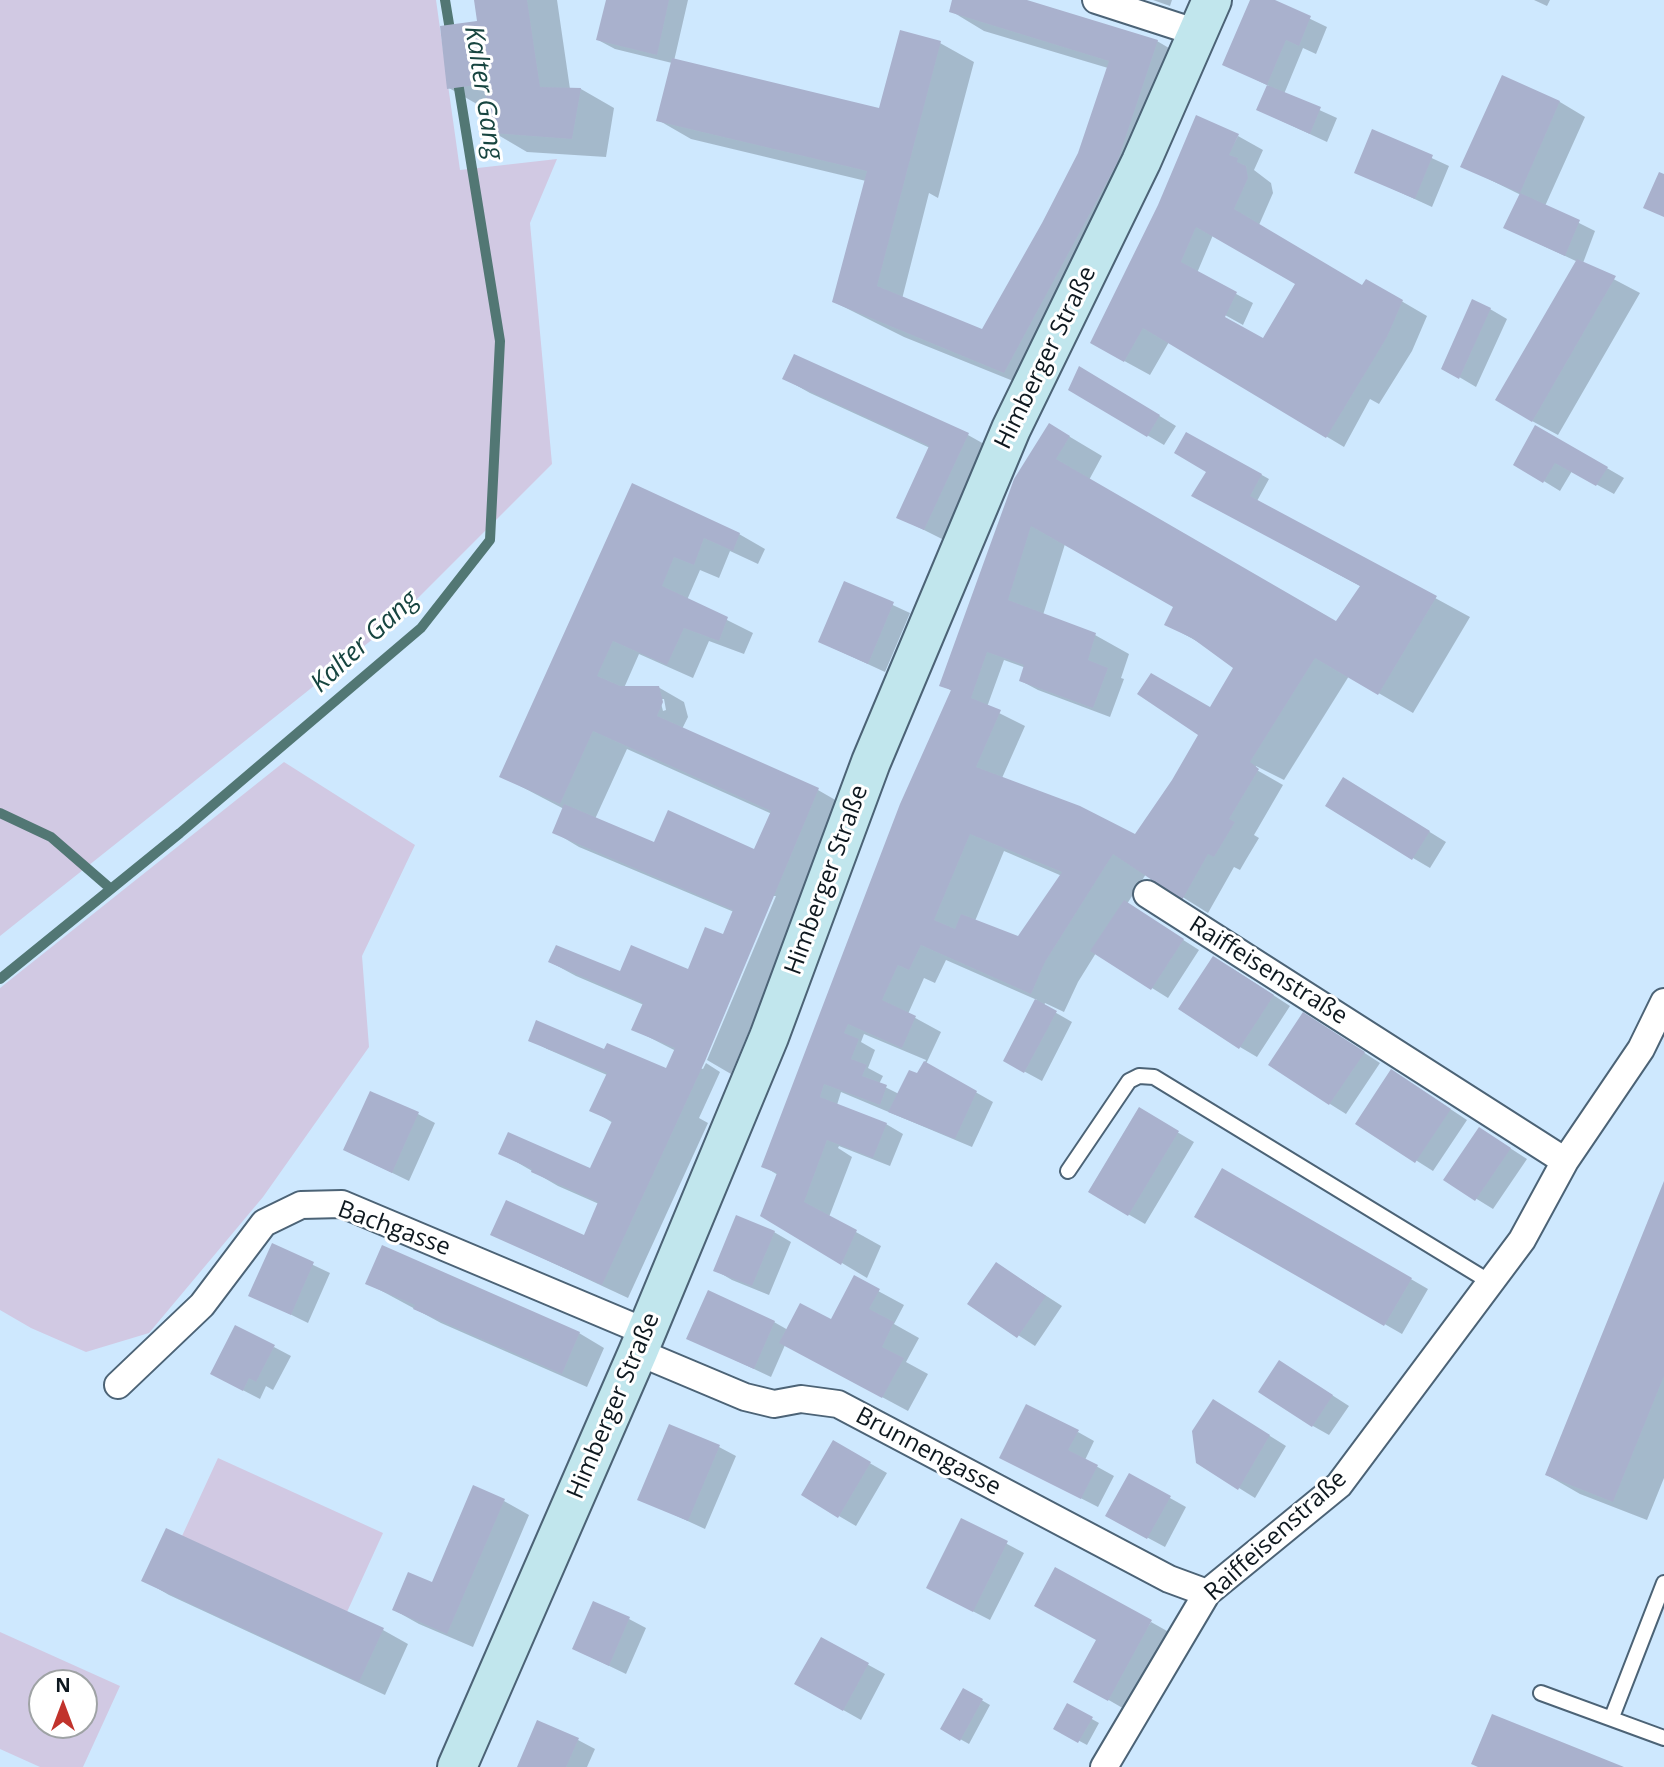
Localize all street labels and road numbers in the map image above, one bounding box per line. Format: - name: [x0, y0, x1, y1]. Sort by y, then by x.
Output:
- street label: Himberger Straße: [989, 262, 1103, 454]
- street label: Himberger Straße: [779, 781, 875, 979]
- street label: Raiffeisenstraße: [1184, 911, 1352, 1031]
- street label: Bachgasse: [334, 1195, 454, 1263]
- street label: Himberger Straße: [562, 1308, 666, 1504]
- street label: Brunnengasse: [850, 1402, 1006, 1502]
- street label: Raiffeisenstraße: [1199, 1465, 1353, 1607]

